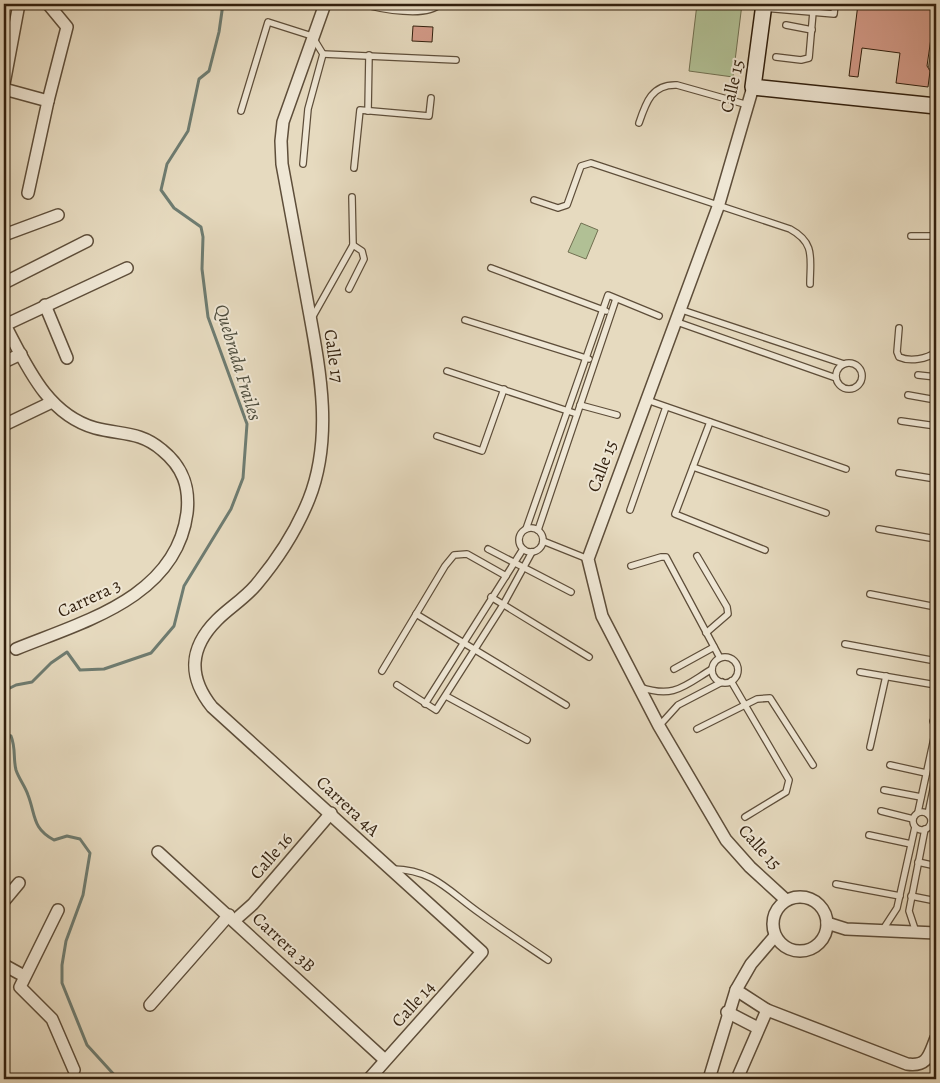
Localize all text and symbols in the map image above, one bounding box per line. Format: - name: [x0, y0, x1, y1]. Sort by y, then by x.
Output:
- street label: Calle 15: [714, 57, 750, 115]
- water label: Quebrada Frailes: [208, 301, 268, 424]
- street label: Calle 17: [318, 328, 350, 385]
- street label: Calle 15: [581, 437, 623, 495]
- street label: Carrera 3: [53, 573, 125, 623]
- street label: Carrera 4A: [311, 770, 385, 842]
- street label: Calle 15: [733, 819, 787, 875]
- street label: Calle 16: [244, 828, 298, 884]
- street label: Carrera 3B: [247, 907, 321, 977]
- street label: Calle 14: [386, 976, 440, 1032]

